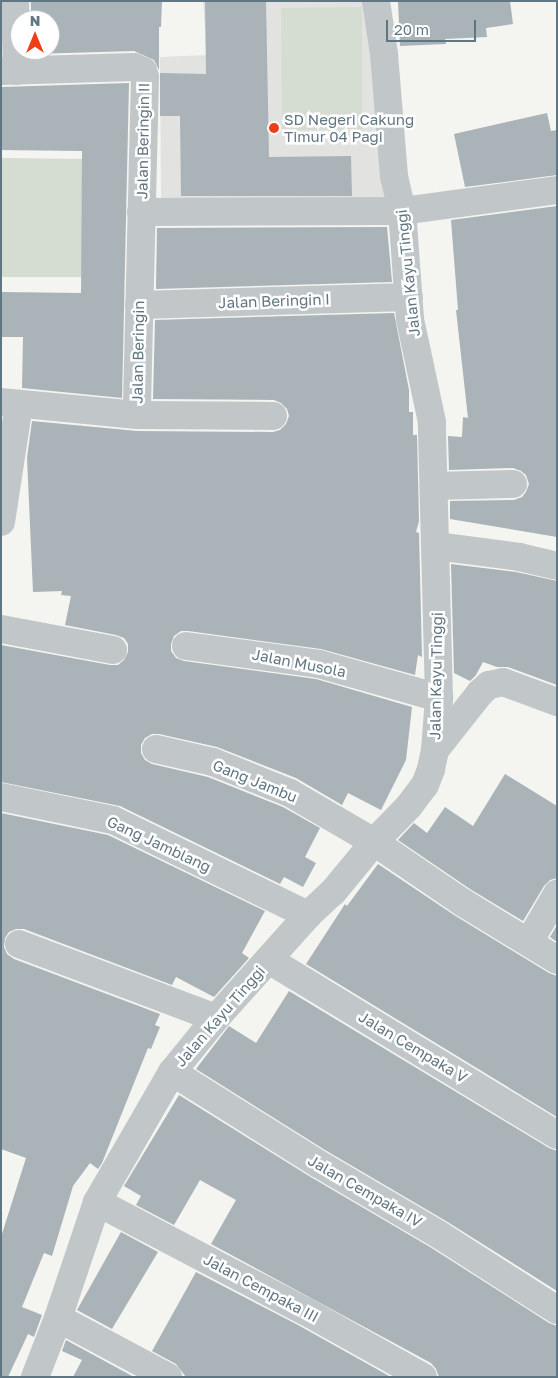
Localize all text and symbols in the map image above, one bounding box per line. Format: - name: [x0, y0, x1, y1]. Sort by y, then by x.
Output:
- north arrow: [10, 10, 60, 60]
- scale bar: [388, 10, 478, 42]
- text: N: [30, 12, 40, 29]
- text: 20 m: [394, 20, 429, 38]
- street label: Jalan Beringin II: [133, 83, 153, 199]
- place label: SD Negeri Cakung Timur 04 Pagi: [284, 110, 414, 145]
- marker: SD Negeri Cakung Timur 04 Pagi: [268, 122, 280, 134]
- street label: Jalan Kayu Tinggi: [392, 209, 424, 337]
- street label: Jalan Beringin I: [218, 290, 330, 312]
- street label: Jalan Beringin: [128, 300, 148, 404]
- street label: Jalan Kayu Tinggi: [426, 612, 446, 740]
- street label: Jalan Musola: [251, 645, 347, 681]
- street label: Gang Jambu: [210, 756, 300, 806]
- street label: Gang Jamblang: [104, 812, 214, 876]
- street label: Jalan Kayu Tinggi: [171, 962, 269, 1070]
- street label: Jalan Cempaka V: [355, 1007, 471, 1087]
- street label: Jalan Cempaka IV: [305, 1151, 425, 1231]
- street label: Jalan Cempaka III: [200, 1250, 322, 1326]

